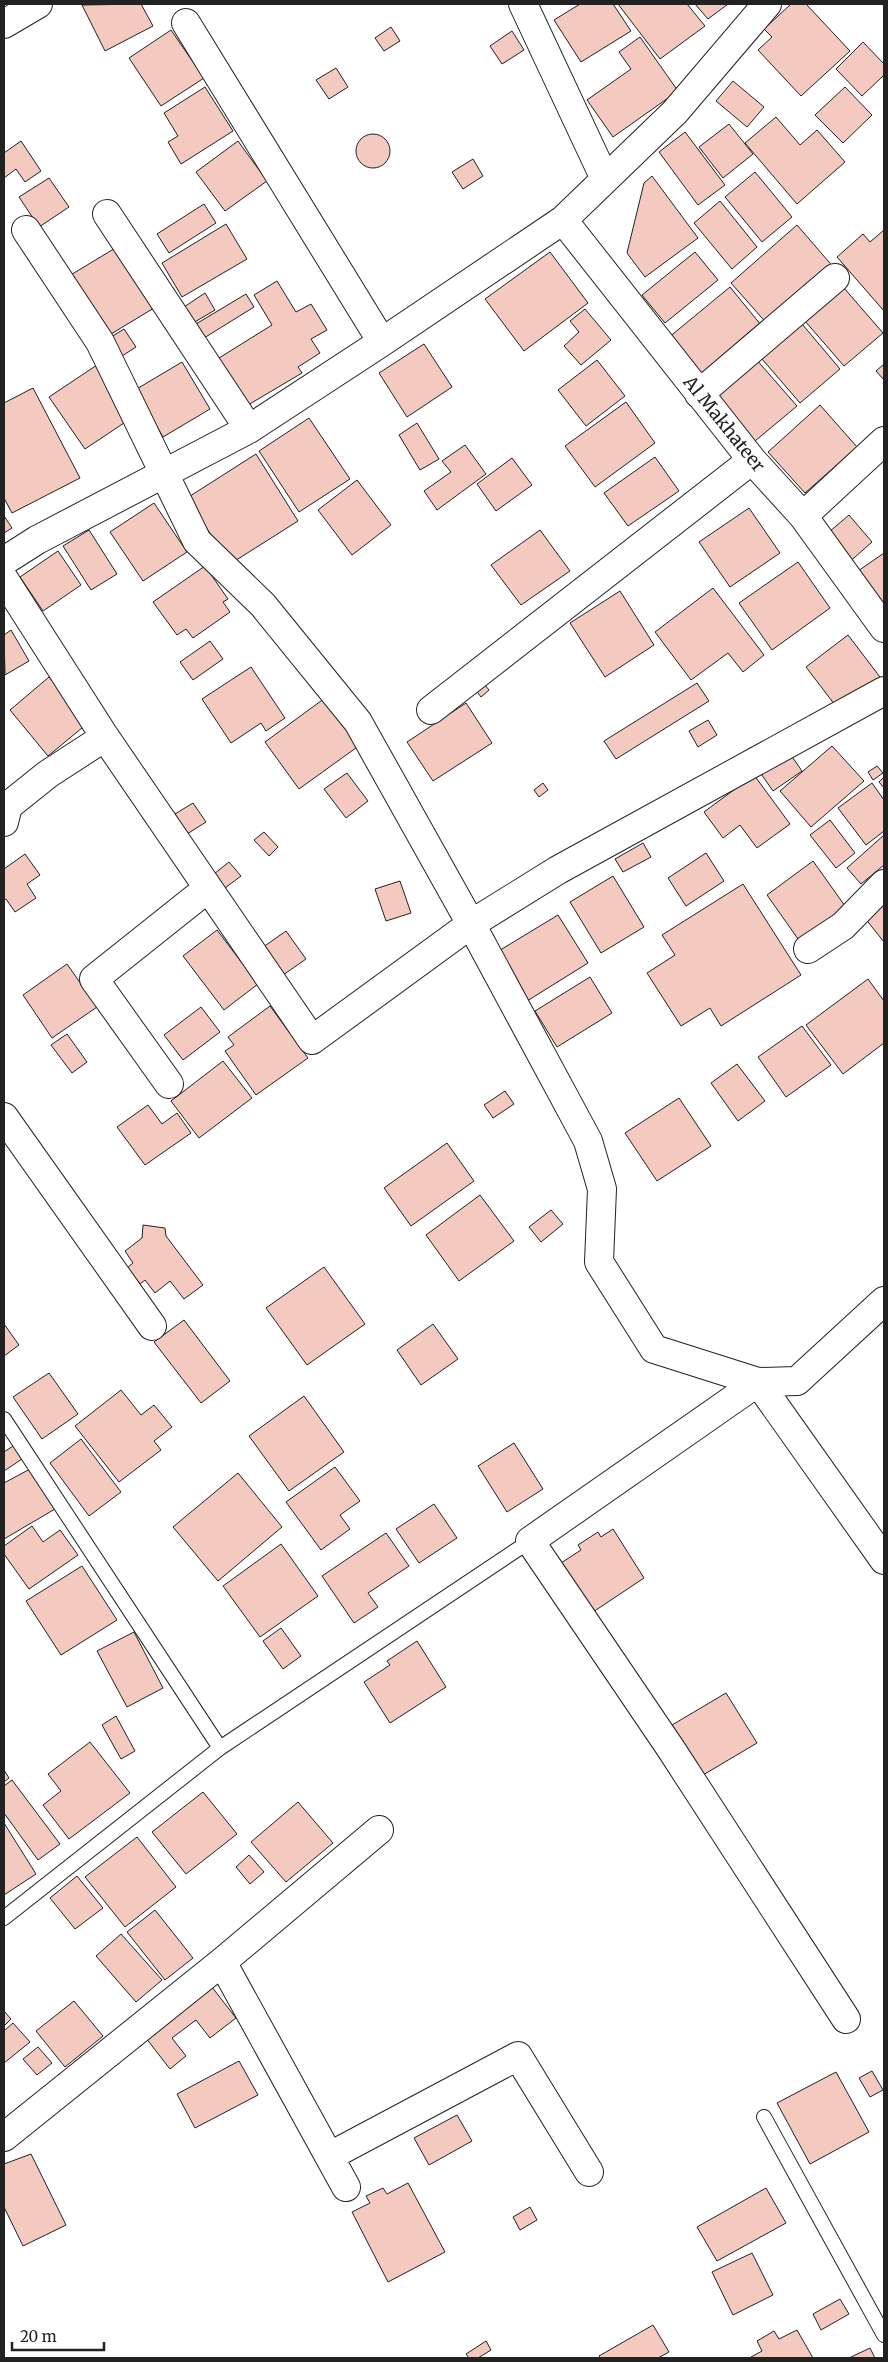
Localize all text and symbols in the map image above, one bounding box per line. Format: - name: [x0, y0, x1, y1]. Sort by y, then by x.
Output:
- street label: Al Makhateer: [678, 370, 770, 476]
- scale bar: [12, 2320, 105, 2352]
- text: 20 m: [20, 2327, 57, 2346]

